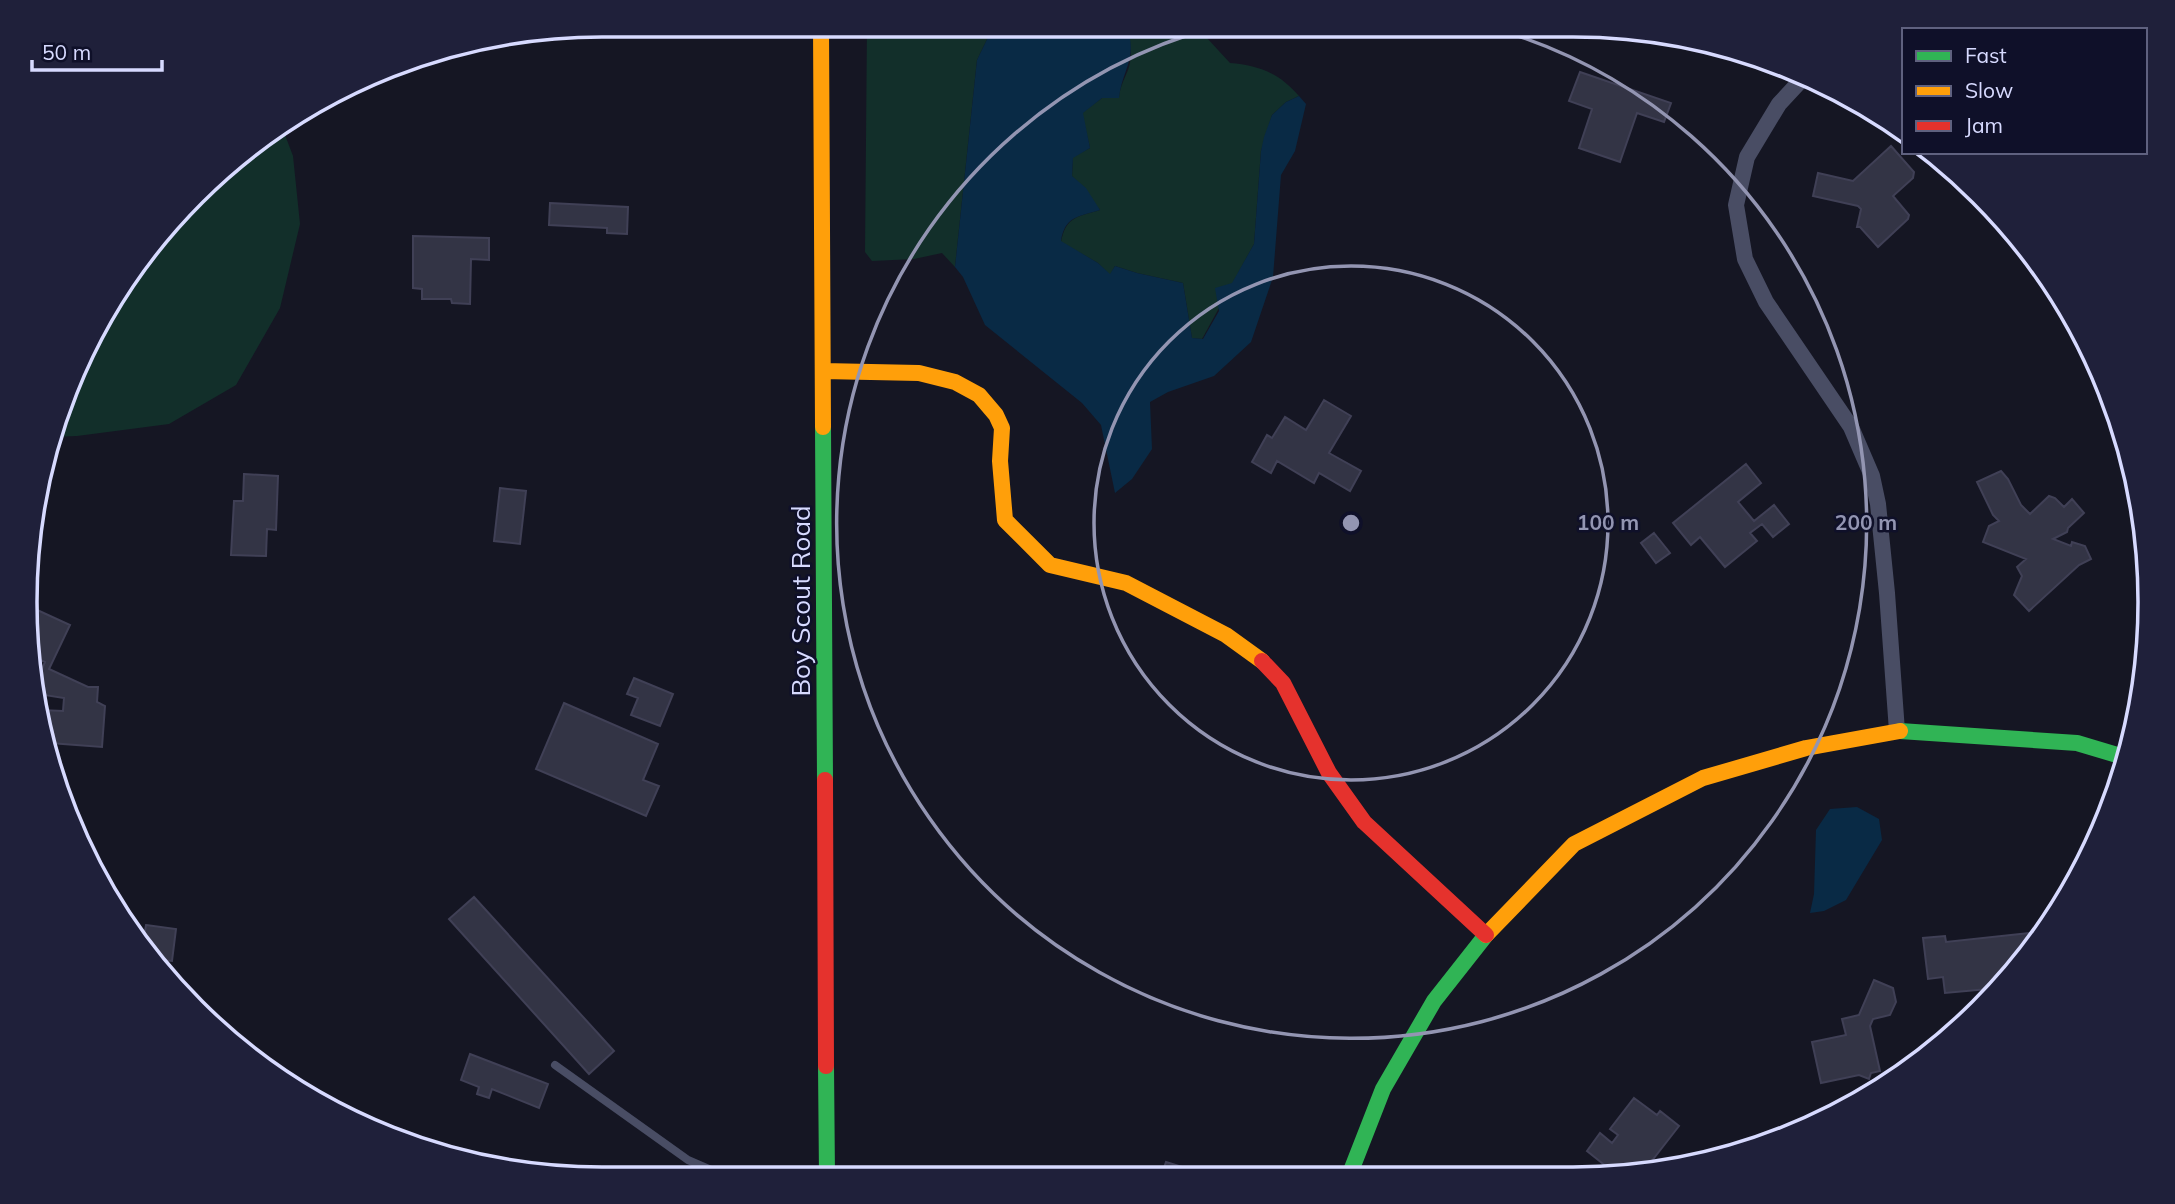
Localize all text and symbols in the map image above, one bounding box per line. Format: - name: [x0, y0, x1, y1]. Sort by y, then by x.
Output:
- scale bar: [32, 28, 161, 72]
- legend: [1902, 28, 2147, 154]
- text: 50 m: [42, 39, 91, 65]
- text: Fast: [1965, 42, 2007, 68]
- text: Slow: [1965, 77, 2013, 103]
- text: Jam: [1965, 112, 2003, 138]
- street label: Boy Scout Road: [784, 505, 817, 697]
- text: 100 m: [1577, 509, 1639, 535]
- text: 200 m: [1835, 509, 1897, 535]
- centre of rings: [1339, 511, 1363, 535]

